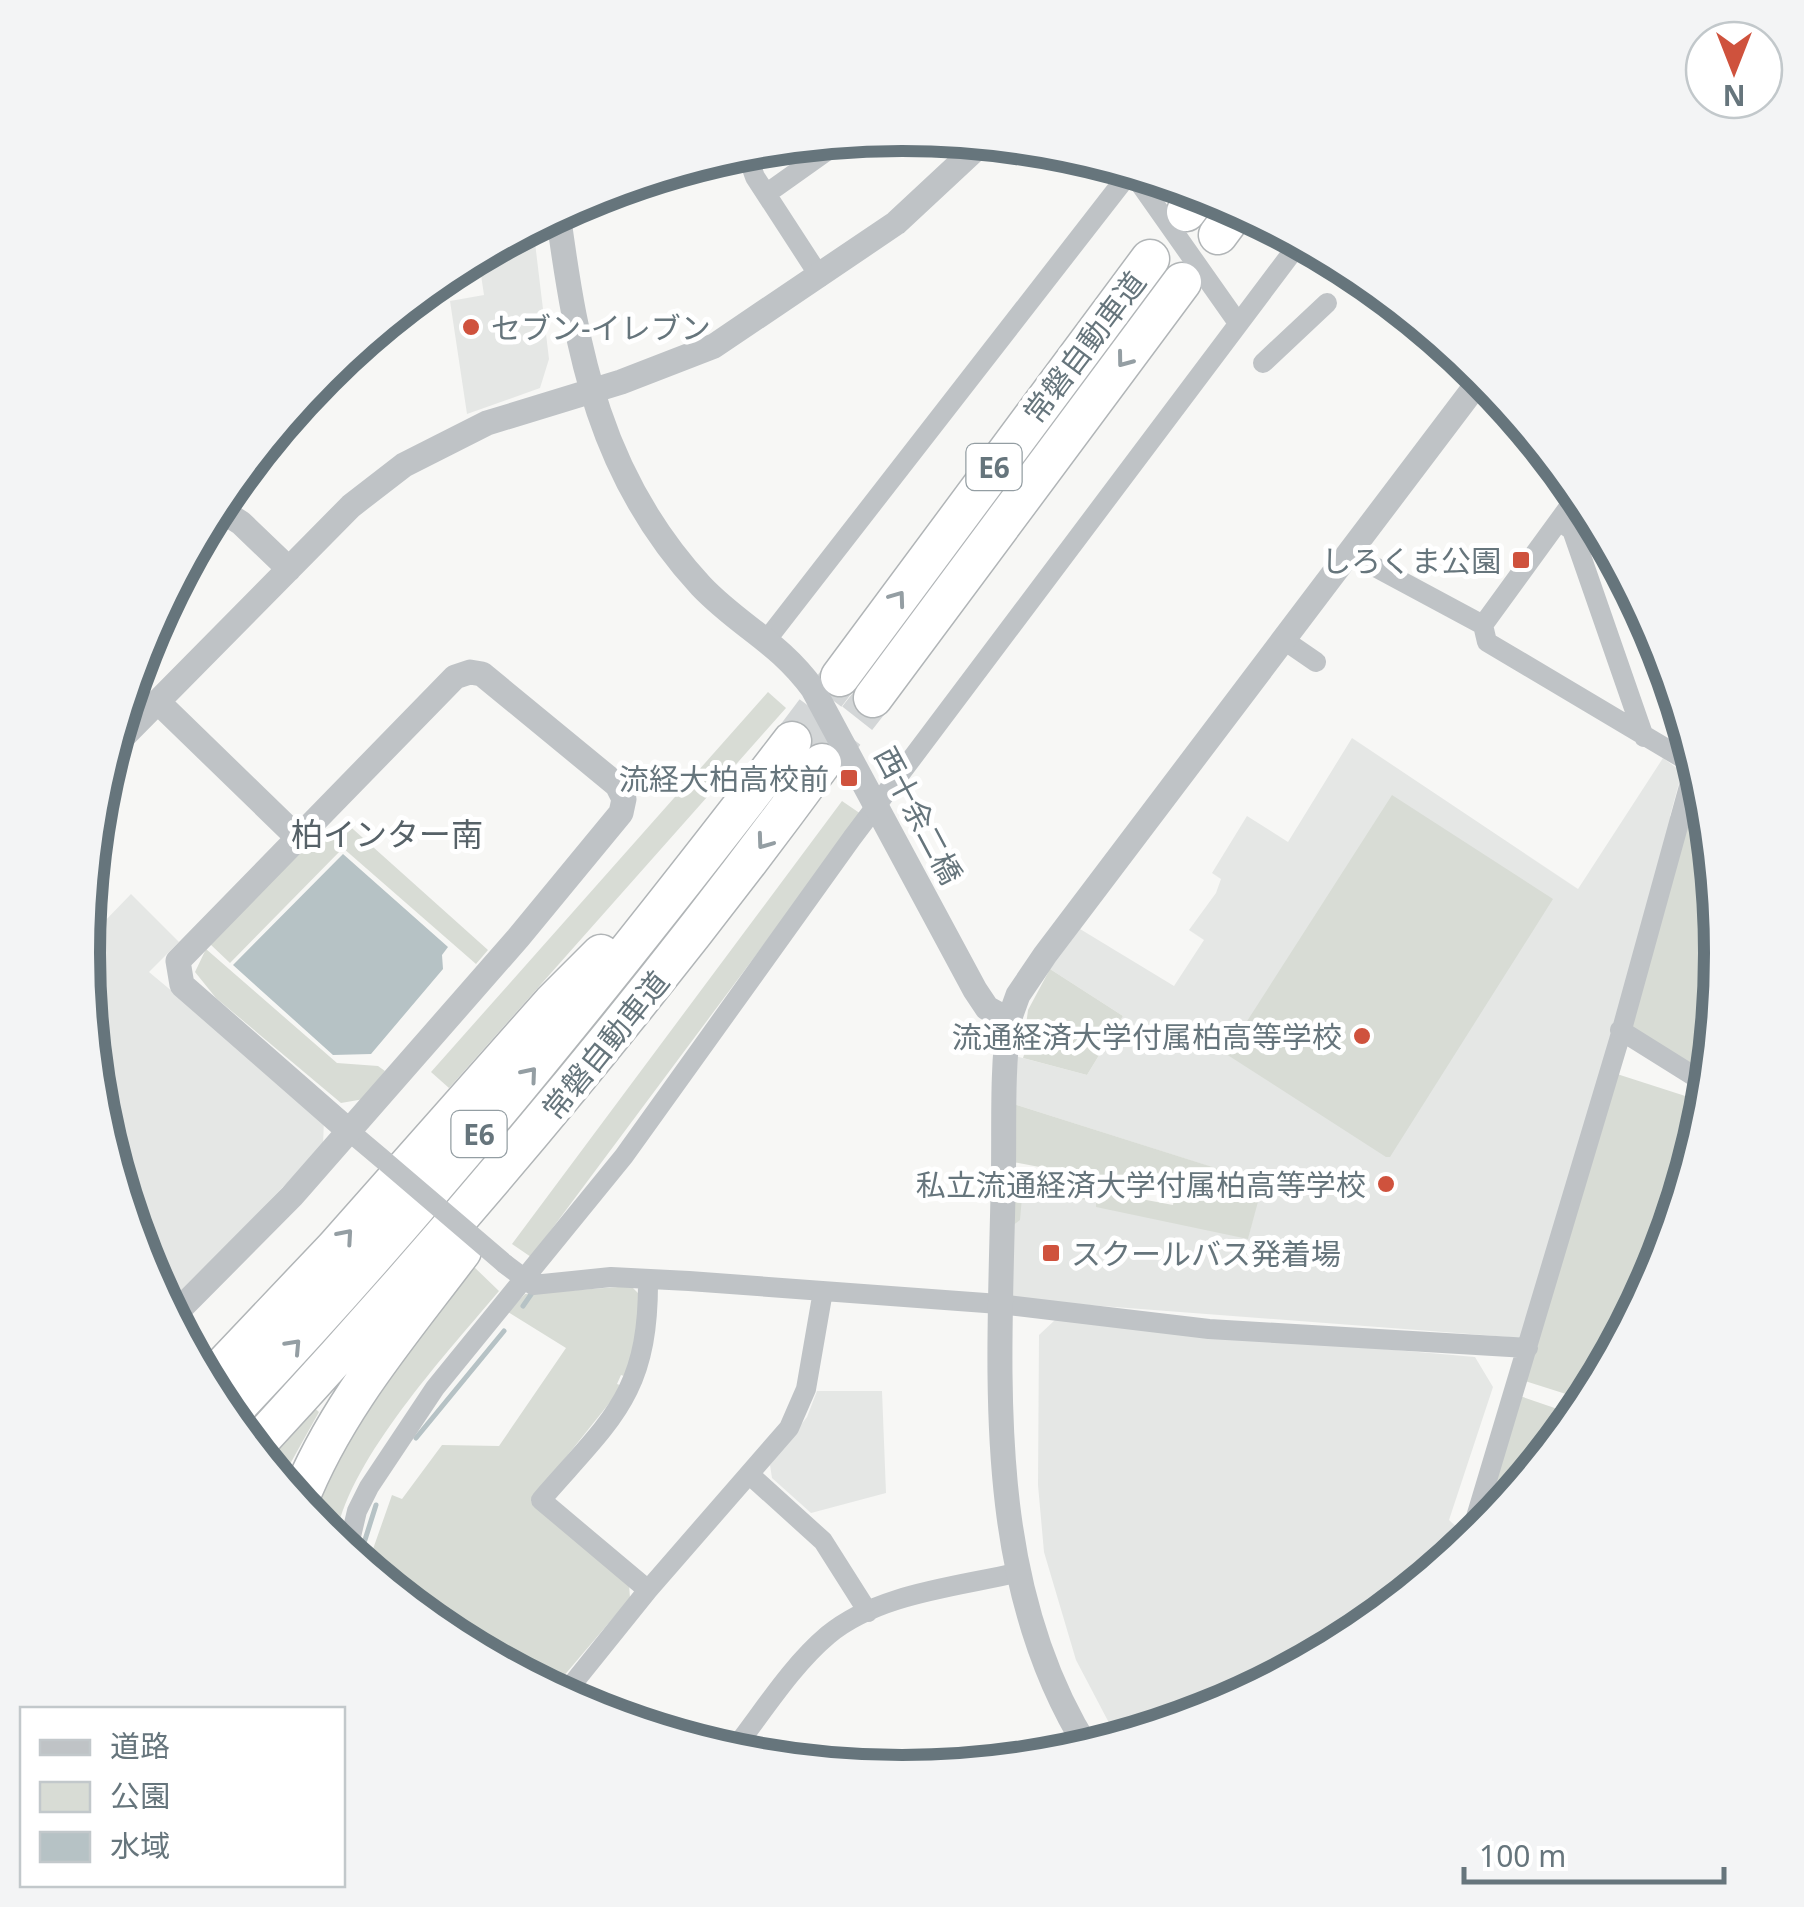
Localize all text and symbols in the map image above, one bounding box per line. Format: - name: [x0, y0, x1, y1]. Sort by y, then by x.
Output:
- north arrow: [1684, 20, 1784, 120]
- text: N: [1723, 77, 1745, 115]
- street label: 常磐自動車道: [1013, 263, 1155, 431]
- place label: セブン-イレブン: [491, 307, 711, 348]
- marker: セブン-イレブン: [460, 316, 482, 338]
- one-way arrow: [1119, 349, 1136, 367]
- road number: E6: [966, 444, 1022, 490]
- place label: しろくま公園: [1321, 540, 1501, 581]
- marker: しろくま公園: [1510, 549, 1532, 571]
- one-way arrow: [885, 591, 904, 610]
- street label: 西十余二橋: [866, 739, 972, 891]
- place label: 流経大柏高校前: [619, 758, 829, 799]
- marker: 流経大柏高校前: [838, 767, 860, 789]
- district label: 柏インター南: [291, 812, 483, 855]
- one-way arrow: [758, 831, 776, 849]
- street label: 常磐自動車道: [532, 962, 678, 1128]
- place label: 流通経済大学付属柏高等学校: [952, 1016, 1342, 1057]
- marker: 流通経済大学付属柏高等学校: [1351, 1025, 1373, 1047]
- one-way arrow: [518, 1067, 536, 1085]
- road number: E6: [452, 1111, 506, 1157]
- place label: 私立流通経済大学付属柏高等学校: [916, 1164, 1366, 1205]
- marker: 私立流通経済大学付属柏高等学校: [1375, 1173, 1397, 1195]
- one-way arrow: [334, 1229, 352, 1248]
- place label: スクールバス発着場: [1071, 1233, 1341, 1274]
- marker: スクールバス発着場: [1040, 1242, 1062, 1264]
- one-way arrow: [282, 1339, 300, 1358]
- legend: [20, 1707, 345, 1887]
- text: 道路: [110, 1725, 170, 1766]
- text: 公園: [110, 1775, 170, 1816]
- scale bar: [1464, 1822, 1724, 1884]
- text: 水域: [110, 1825, 170, 1866]
- text: 100 m: [1479, 1835, 1566, 1876]

